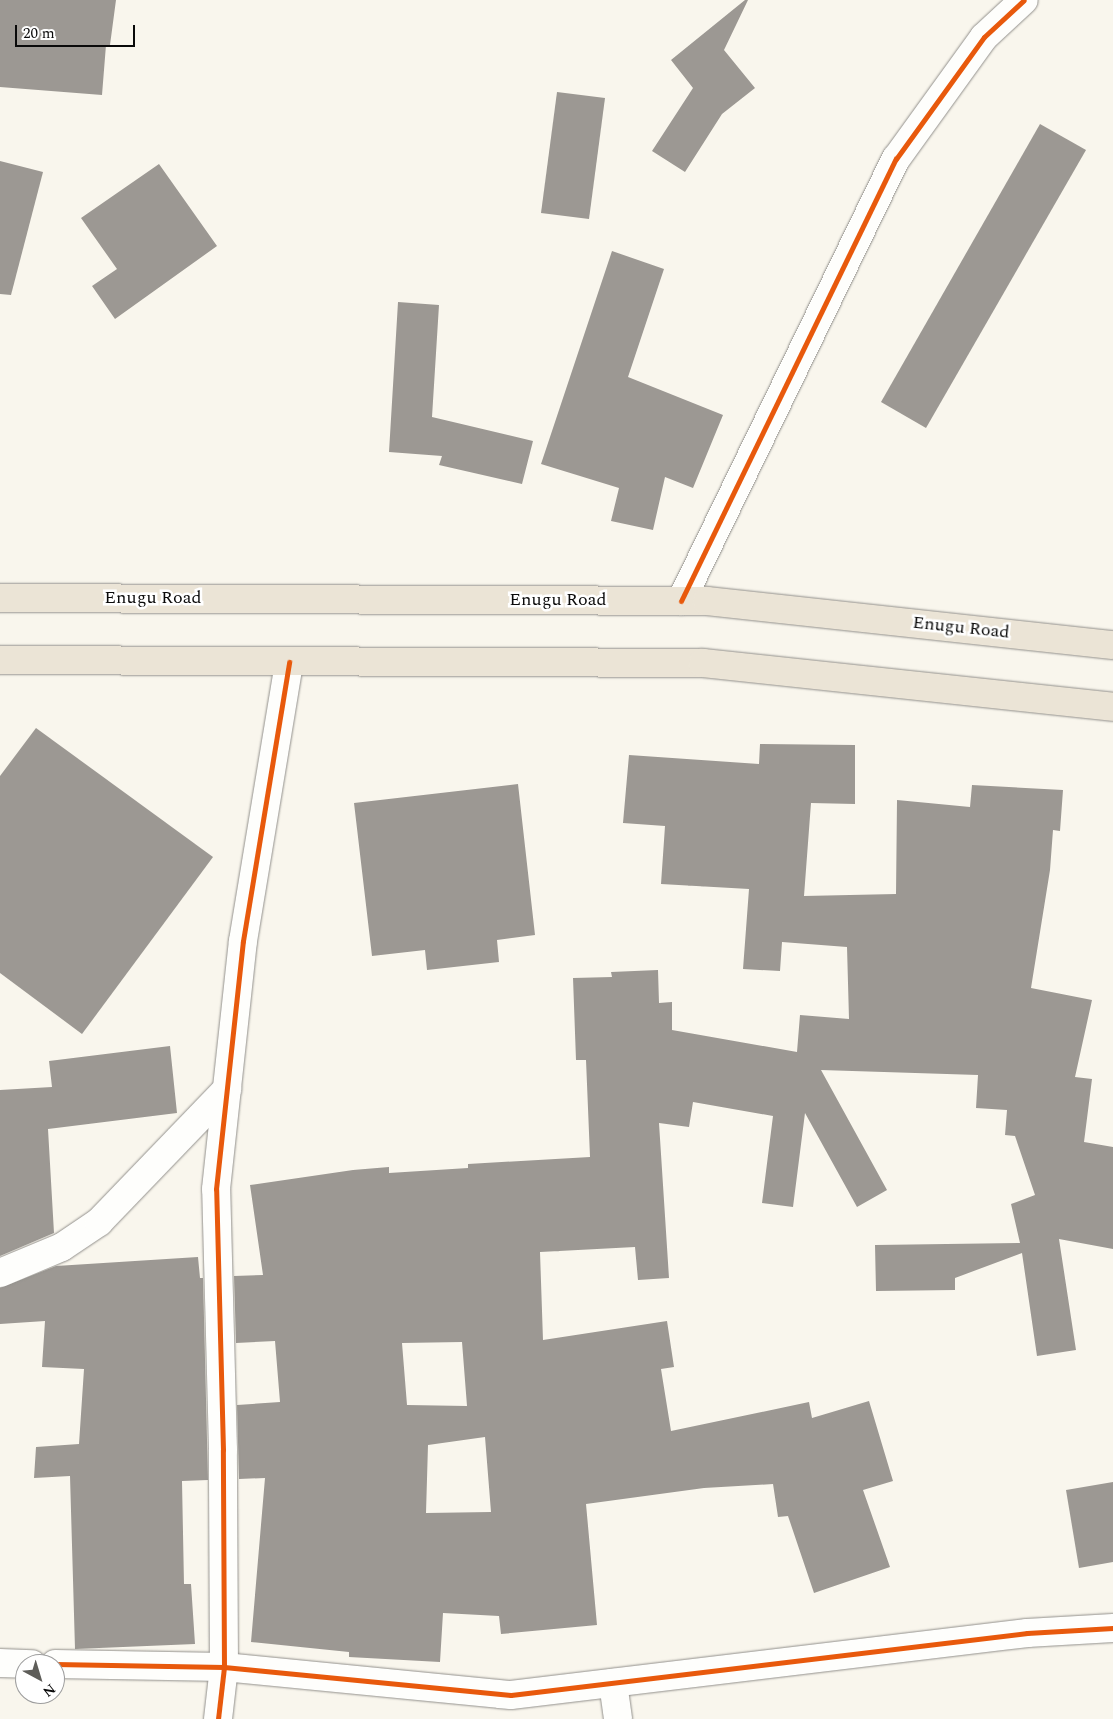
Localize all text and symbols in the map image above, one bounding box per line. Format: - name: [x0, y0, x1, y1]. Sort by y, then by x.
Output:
- scale bar: [18, 15, 138, 47]
- text: 20 m: [23, 22, 55, 45]
- street label: Enugu Road: [104, 587, 202, 609]
- street label: Enugu Road: [509, 589, 607, 611]
- street label: Enugu Road: [911, 612, 1011, 644]
- north arrow: [15, 1654, 65, 1704]
- text: N: [38, 1679, 60, 1702]

